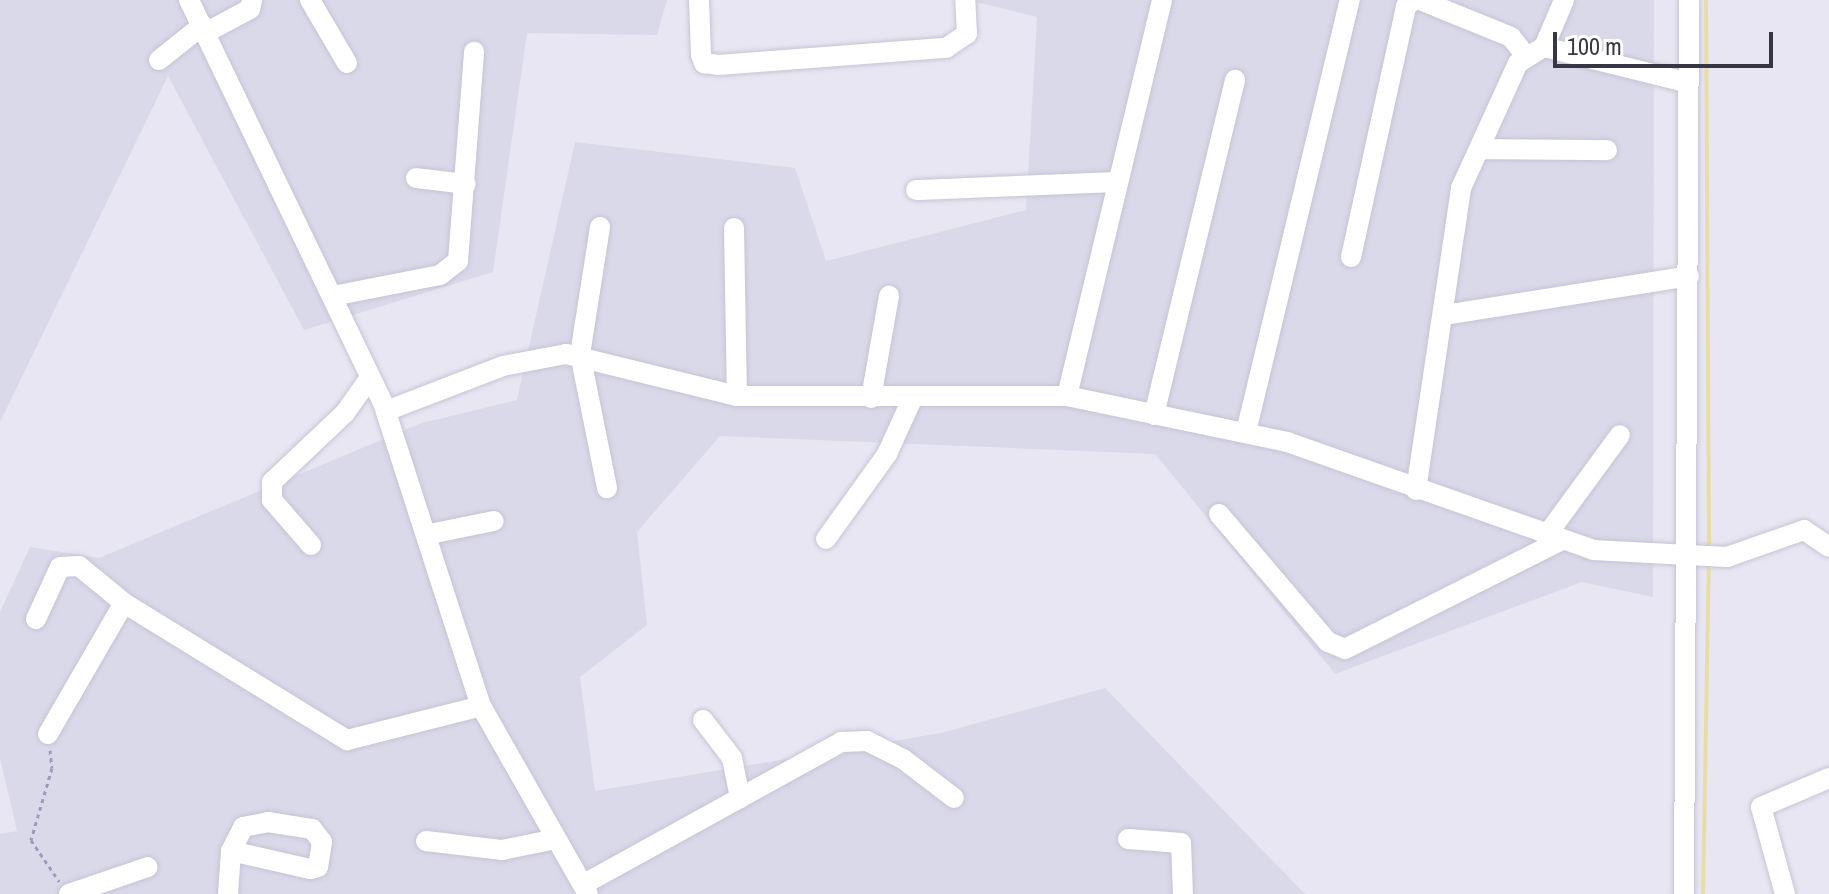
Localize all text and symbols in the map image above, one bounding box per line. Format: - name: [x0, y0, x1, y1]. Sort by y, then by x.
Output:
- scale bar: [1557, 16, 1777, 66]
- text: 100 m: [1567, 30, 1622, 62]

